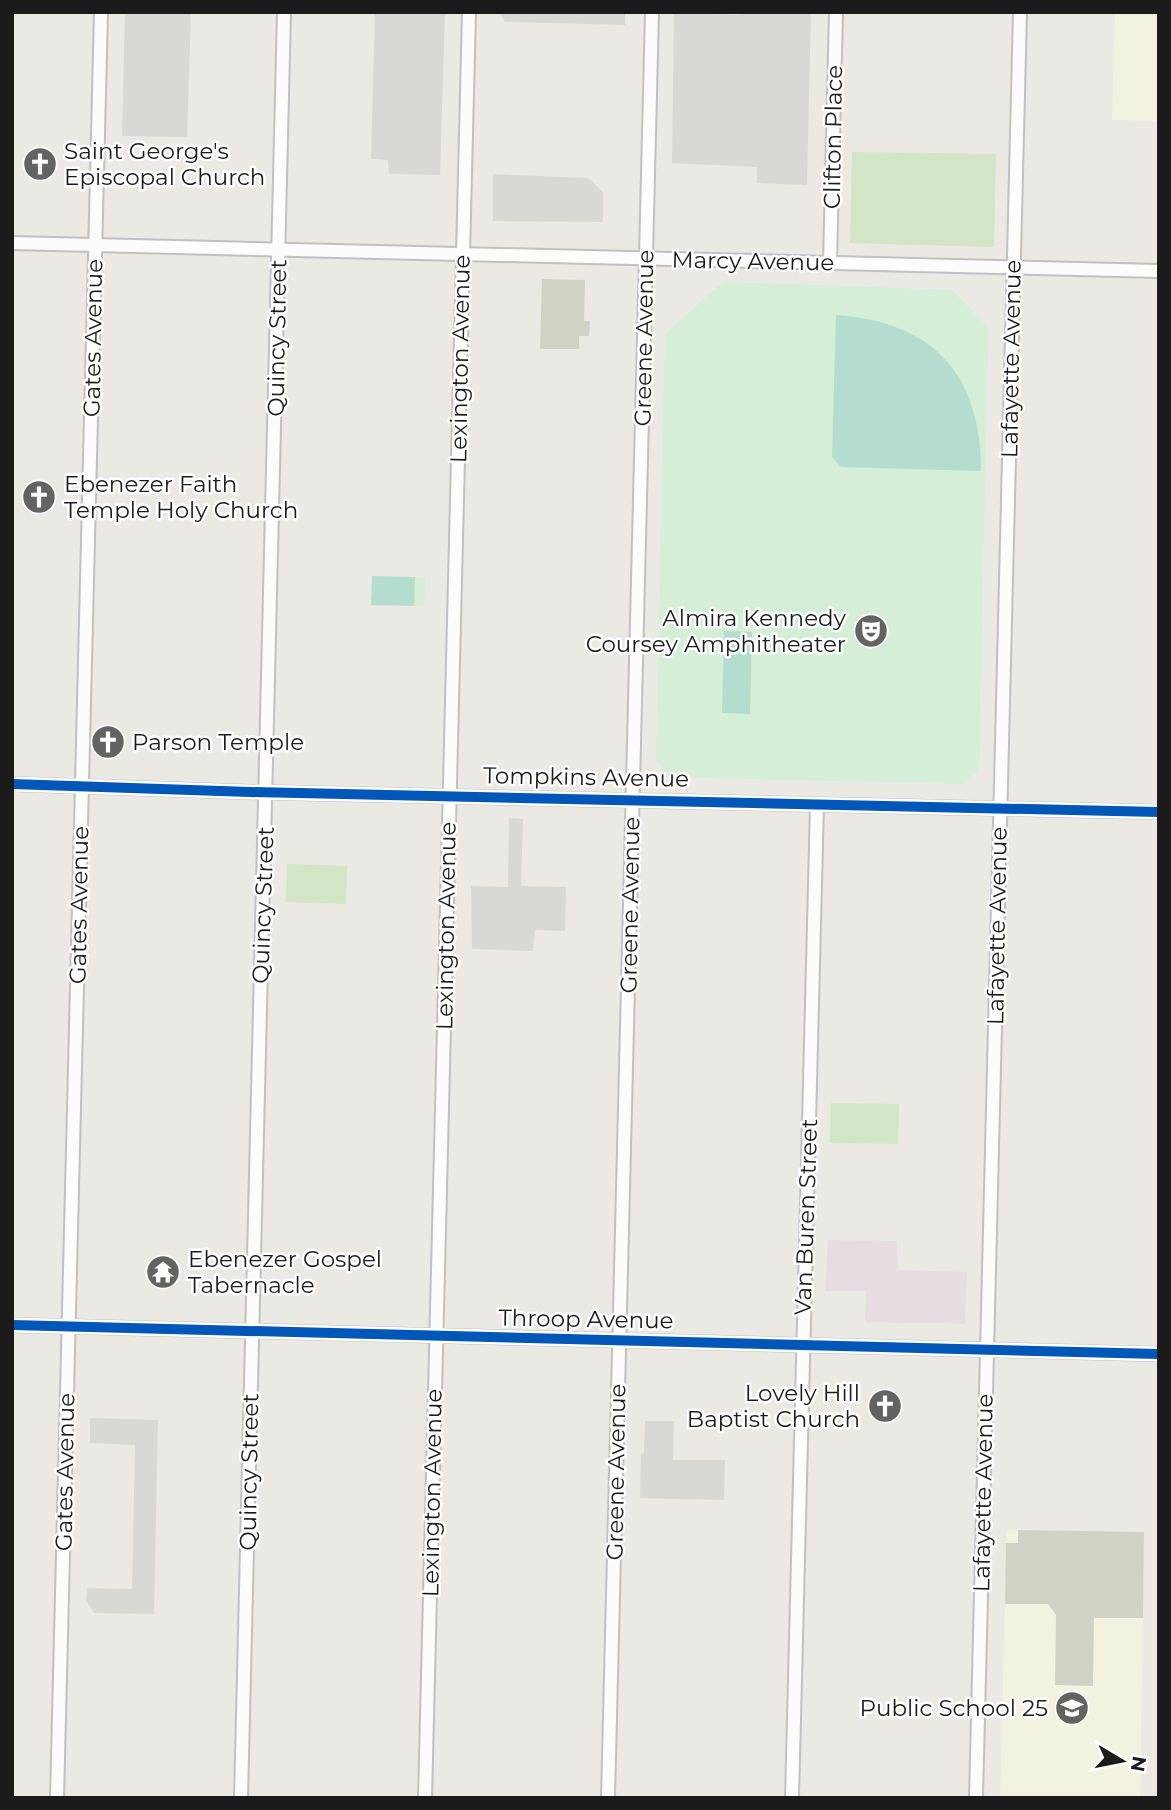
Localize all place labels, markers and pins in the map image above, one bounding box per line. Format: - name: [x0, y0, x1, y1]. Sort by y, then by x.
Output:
- place label: Saint George's Episcopal Church: [64, 137, 265, 191]
- church icon: Saint George's Episcopal Church: [21, 145, 59, 183]
- place label: Ebenezer Faith Temple Holy Church: [64, 470, 298, 524]
- church icon: Ebenezer Faith Temple Holy Church: [20, 478, 58, 516]
- place label: Almira Kennedy Coursey Amphitheater: [586, 604, 847, 658]
- theatre icon: Almira Kennedy Coursey Amphitheater: [852, 612, 890, 650]
- church icon: Parson Temple: [89, 723, 127, 761]
- place label: Parson Temple: [132, 728, 304, 756]
- place label: Ebenezer Gospel Tabernacle: [188, 1245, 382, 1299]
- temple icon: Ebenezer Gospel Tabernacle: [144, 1253, 182, 1291]
- place label: Lovely Hill Baptist Church: [687, 1379, 860, 1433]
- church icon: Lovely Hill Baptist Church: [866, 1387, 904, 1425]
- school or university icon: Public School 25: [1053, 1689, 1091, 1727]
- place label: Public School 25: [859, 1694, 1048, 1722]

